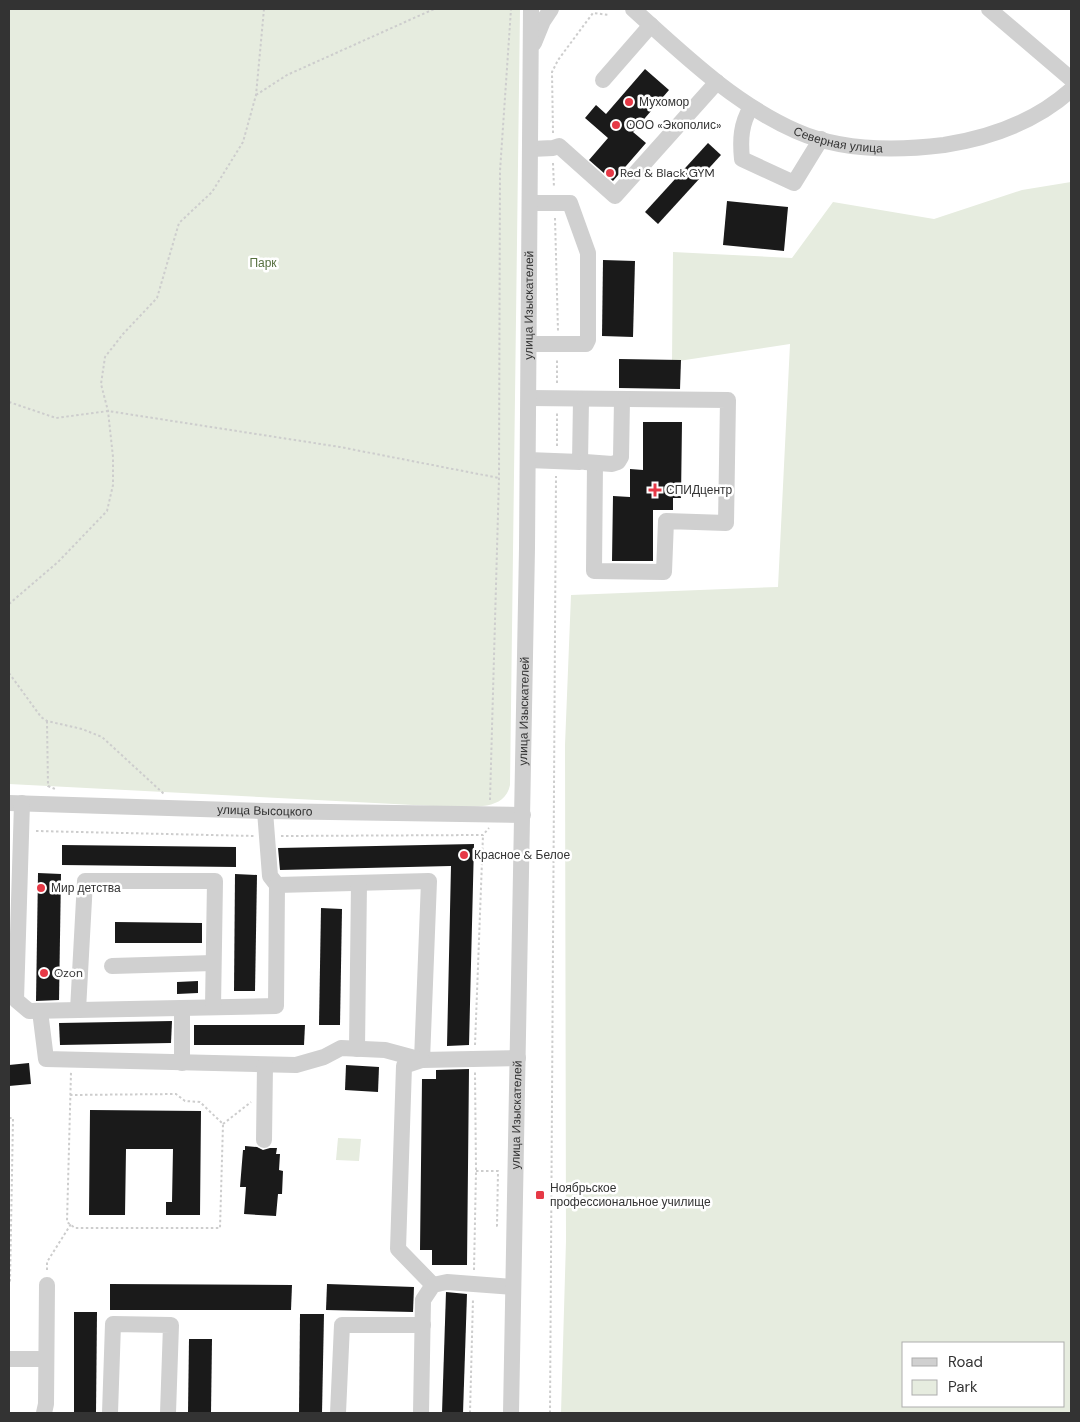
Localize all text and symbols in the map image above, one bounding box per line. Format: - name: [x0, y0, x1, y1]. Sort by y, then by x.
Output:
- place label: Мухомор: [639, 94, 690, 110]
- marker: Мухомор: [623, 96, 635, 108]
- place label: ООО «Экополис»: [626, 117, 721, 133]
- marker: ООО «Экополис»: [610, 119, 622, 131]
- street label: Северная улица: [791, 123, 883, 156]
- place label: Red & Black GYM: [620, 165, 715, 181]
- marker: Red & Black GYM: [604, 167, 616, 179]
- street label: улица Изыскателей: [520, 251, 537, 360]
- park label: Парк: [249, 255, 277, 271]
- place label: СПИДцентр: [666, 482, 733, 498]
- marker: СПИДцентр: [648, 483, 662, 497]
- street label: улица Изыскателей: [515, 656, 533, 766]
- street label: улица Высоцкого: [217, 802, 313, 820]
- place label: Красное & Белое: [474, 847, 570, 863]
- marker: Красное & Белое: [458, 849, 470, 861]
- place label: Мир детства: [51, 880, 121, 896]
- marker: Мир детства: [35, 882, 47, 894]
- place label: Ozon: [54, 965, 83, 981]
- marker: Ozon: [38, 967, 50, 979]
- street label: улица Изыскателей: [508, 1060, 526, 1170]
- place label: Ноябрьское профессиональное училище: [550, 1180, 711, 1210]
- marker: Ноябрьское профессиональное училище: [534, 1189, 546, 1201]
- legend: [902, 1342, 1065, 1407]
- text: Road: [948, 1352, 983, 1372]
- text: Park: [948, 1377, 978, 1397]

